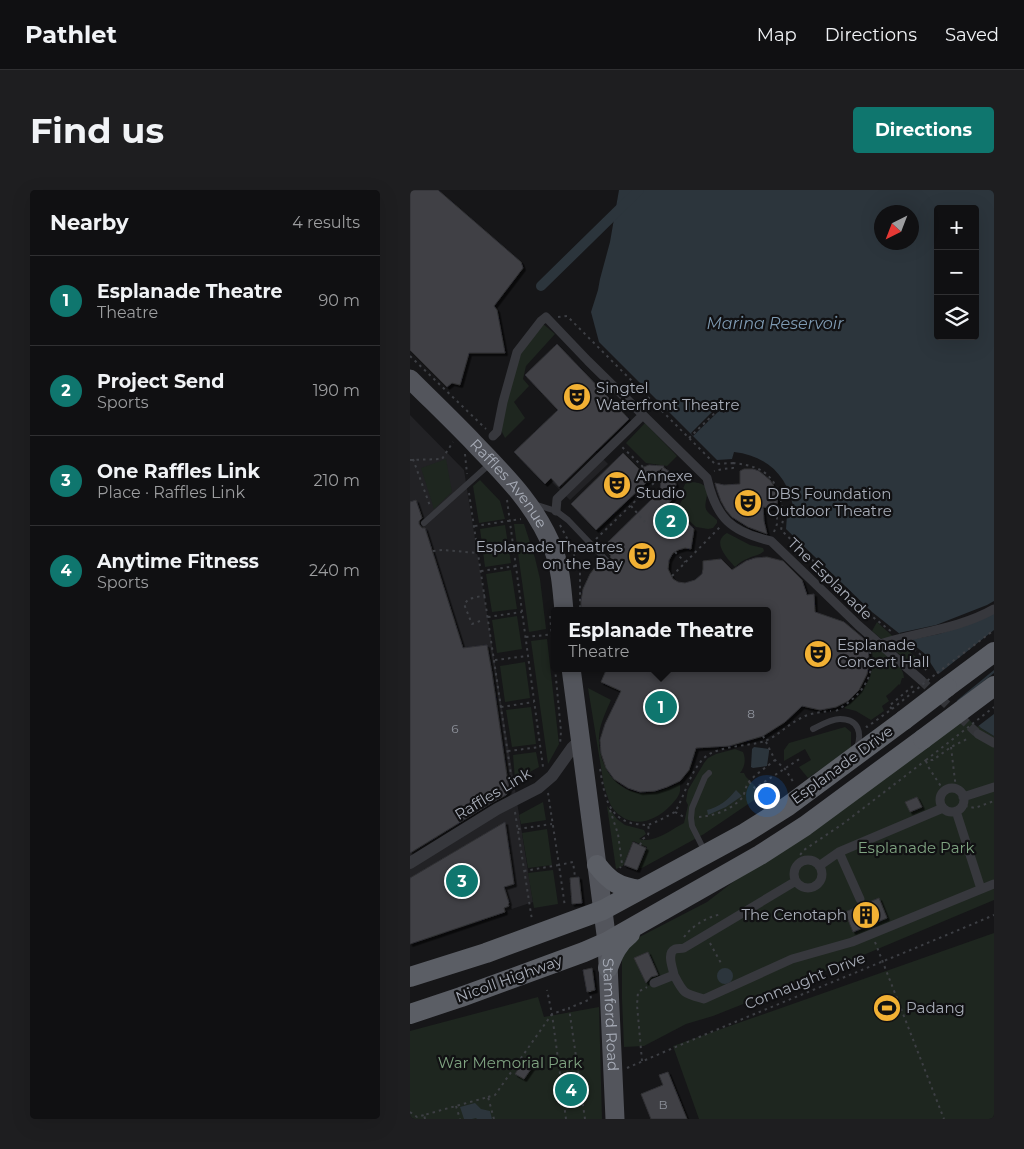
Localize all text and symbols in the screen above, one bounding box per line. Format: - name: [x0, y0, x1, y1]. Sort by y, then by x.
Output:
- text: Pathlet: [25, 20, 117, 49]
- text: Map: [757, 24, 797, 46]
- text: Directions: [825, 24, 917, 46]
- text: Saved: [945, 24, 999, 46]
- button: Directions: [853, 107, 994, 153]
- text: Find us: [30, 109, 164, 152]
- north arrow: [874, 205, 919, 250]
- map controls: [934, 205, 979, 340]
- button: +: [934, 205, 979, 250]
- text: Nearby: [50, 210, 129, 235]
- text: 4 results: [292, 213, 360, 232]
- button: −: [934, 250, 979, 295]
- text: Esplanade Theatre: [97, 280, 282, 303]
- text: 1: [63, 291, 69, 310]
- text: 90 m: [318, 291, 360, 310]
- button: layers: [934, 295, 979, 340]
- text: Theatre: [97, 303, 158, 322]
- water label: Marina Reservoir: [706, 314, 844, 333]
- text: Project Send: [97, 370, 224, 393]
- place label: Singtel Waterfront Theatre: [596, 378, 739, 414]
- text: 2: [61, 381, 71, 400]
- text: 190 m: [313, 381, 360, 400]
- theatre icon: Singtel Waterfront Theatre: [562, 382, 592, 412]
- text: Sports: [97, 393, 149, 412]
- street label: Raffles Avenue: [466, 435, 551, 531]
- text: One Raffles Link: [97, 460, 260, 483]
- place label: Annexe Studio: [636, 466, 693, 502]
- theatre icon: Annexe Studio: [602, 470, 632, 500]
- text: 3: [61, 471, 71, 490]
- text: 210 m: [313, 471, 360, 490]
- text: Place · Raffles Link: [97, 483, 245, 502]
- place label: DBS Foundation Outdoor Theatre: [767, 484, 892, 520]
- theatre icon: DBS Foundation Outdoor Theatre: [733, 488, 763, 518]
- pin: 2: [655, 502, 687, 540]
- street label: The Esplanade: [784, 534, 877, 624]
- place label: Esplanade Theatres on the Bay: [476, 537, 624, 573]
- theatre icon: Esplanade Theatres on the Bay: [627, 541, 657, 571]
- text: Anytime Fitness: [97, 550, 259, 573]
- text: 4: [60, 561, 72, 580]
- text: 240 m: [309, 561, 360, 580]
- text: Sports: [97, 573, 149, 592]
- popup: [551, 607, 771, 672]
- text: Esplanade Theatre: [568, 619, 754, 642]
- place label: Esplanade Concert Hall: [837, 635, 930, 671]
- theatre icon: Esplanade Concert Hall: [803, 639, 833, 669]
- text: Theatre: [568, 642, 630, 661]
- pin: 1: [645, 688, 677, 726]
- house number: 8: [747, 706, 755, 721]
- house number: 6: [451, 721, 459, 736]
- street label: Esplanade Drive: [787, 721, 897, 808]
- street label: Raffles Link: [451, 763, 535, 824]
- your location: [754, 783, 780, 809]
- park label: Esplanade Park: [858, 838, 974, 857]
- pin: 3: [446, 862, 478, 900]
- building icon: The Cenotaph: [851, 900, 881, 930]
- place label: The Cenotaph: [741, 905, 847, 924]
- street label: Connaught Drive: [742, 948, 868, 1013]
- street label: Nicoll Highway: [453, 950, 566, 1007]
- street label: Stamford Road: [599, 957, 623, 1072]
- sports icon: Padang: [872, 993, 902, 1023]
- place label: Padang: [906, 998, 965, 1017]
- park label: War Memorial Park: [438, 1053, 582, 1072]
- pin: 4: [555, 1071, 587, 1109]
- house number: B: [658, 1097, 668, 1112]

